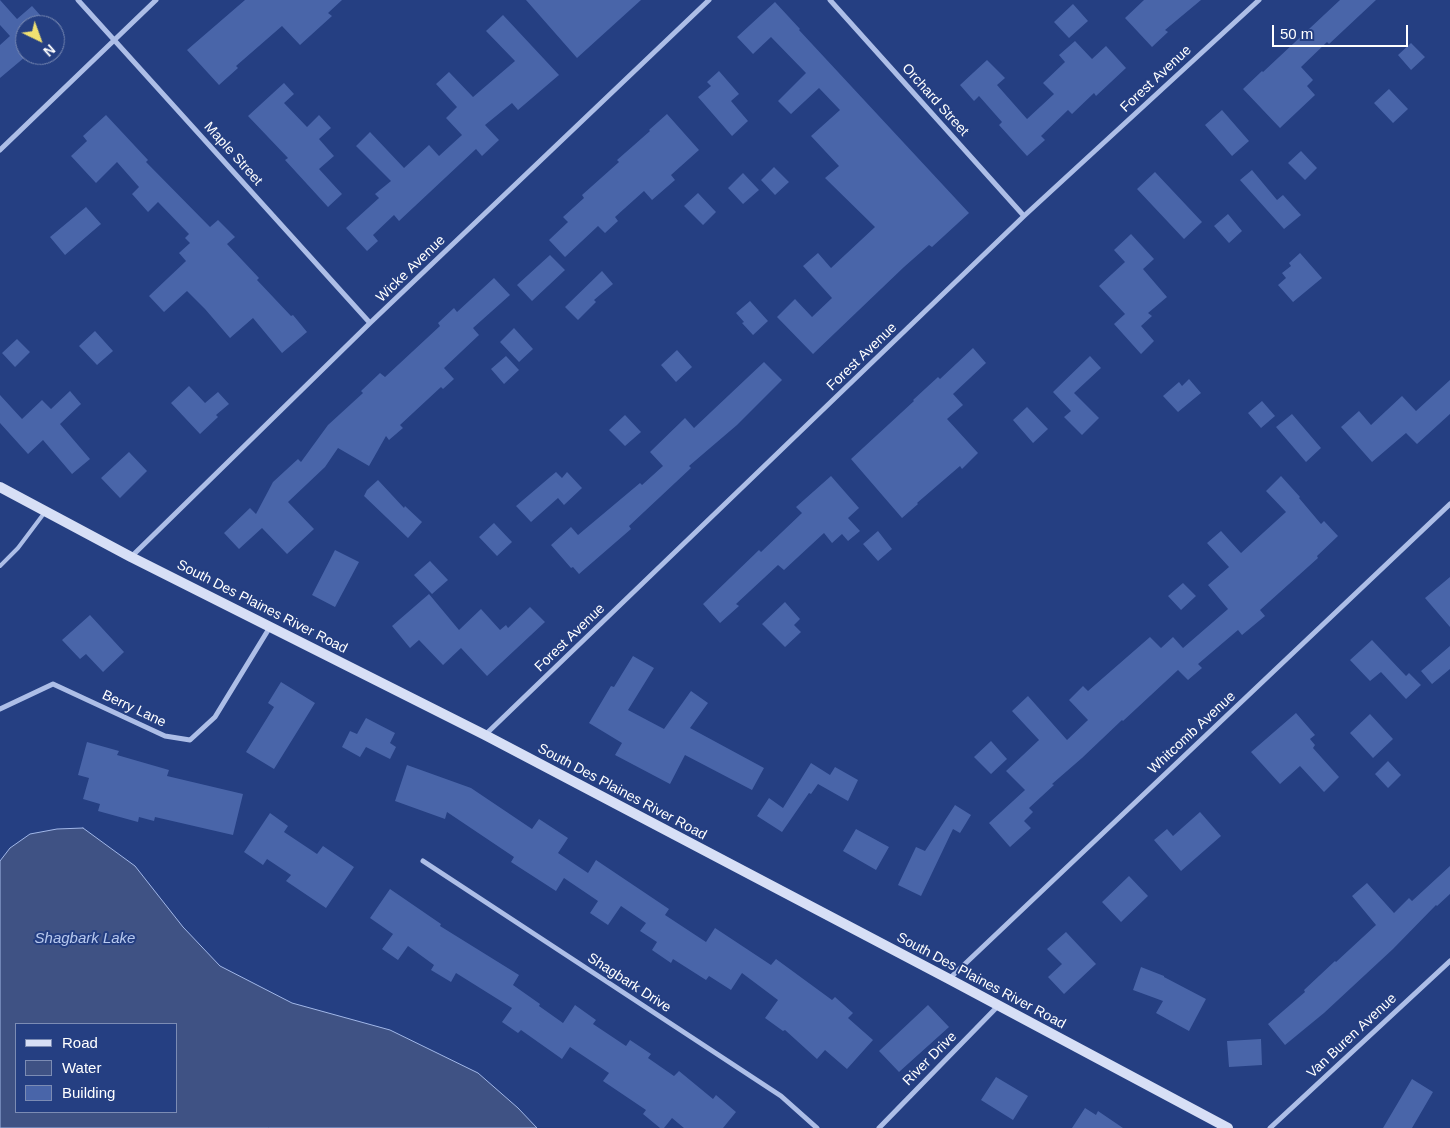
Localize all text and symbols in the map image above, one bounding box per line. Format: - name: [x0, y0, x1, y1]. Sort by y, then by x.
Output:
- north arrow: [15, 15, 65, 65]
- scale bar: [1275, 15, 1411, 47]
- text: 50 m: [1280, 25, 1313, 42]
- text: N: [40, 41, 58, 60]
- street label: Forest Avenue: [1117, 42, 1195, 116]
- street label: Orchard Street: [898, 60, 972, 140]
- street label: Maple Street: [200, 119, 266, 189]
- street label: Wicke Avenue: [373, 232, 449, 306]
- street label: Forest Avenue: [824, 319, 900, 395]
- street label: South Des Plaines River Road: [174, 557, 350, 657]
- street label: Forest Avenue: [532, 600, 608, 676]
- street label: Berry Lane: [99, 687, 169, 731]
- street label: Whitcomb Avenue: [1145, 688, 1239, 778]
- street label: South Des Plaines River Road: [535, 740, 709, 844]
- street label: South Des Plaines River Road: [894, 929, 1068, 1033]
- water label: Shagbark Lake: [35, 930, 135, 948]
- street label: Shagbark Drive: [584, 950, 674, 1016]
- street label: Van Buren Avenue: [1304, 990, 1400, 1082]
- legend: [15, 1023, 178, 1113]
- street label: River Drive: [900, 1029, 960, 1089]
- text: Road: [62, 1034, 98, 1051]
- text: Water: [62, 1059, 101, 1076]
- text: Building: [62, 1084, 115, 1101]

